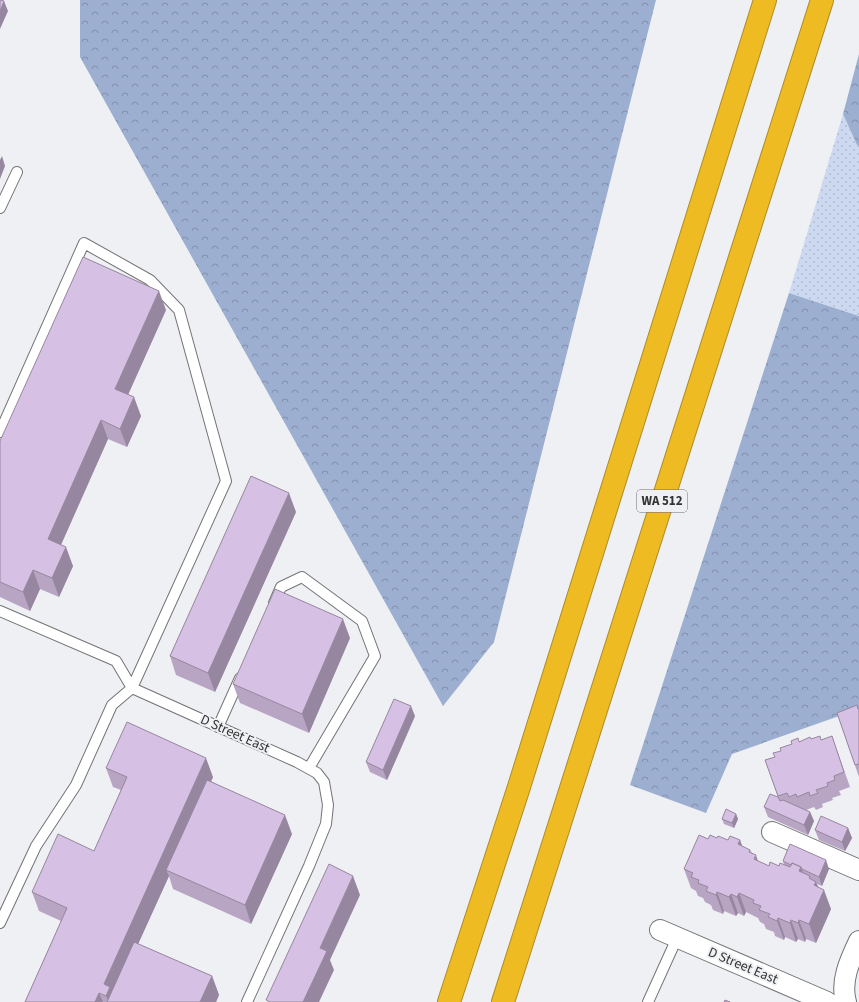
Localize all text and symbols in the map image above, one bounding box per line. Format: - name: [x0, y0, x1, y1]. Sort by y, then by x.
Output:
- road number: WA 512: [637, 490, 687, 512]
- street label: D Street East: [197, 710, 273, 758]
- street label: D Street East: [705, 942, 781, 990]

